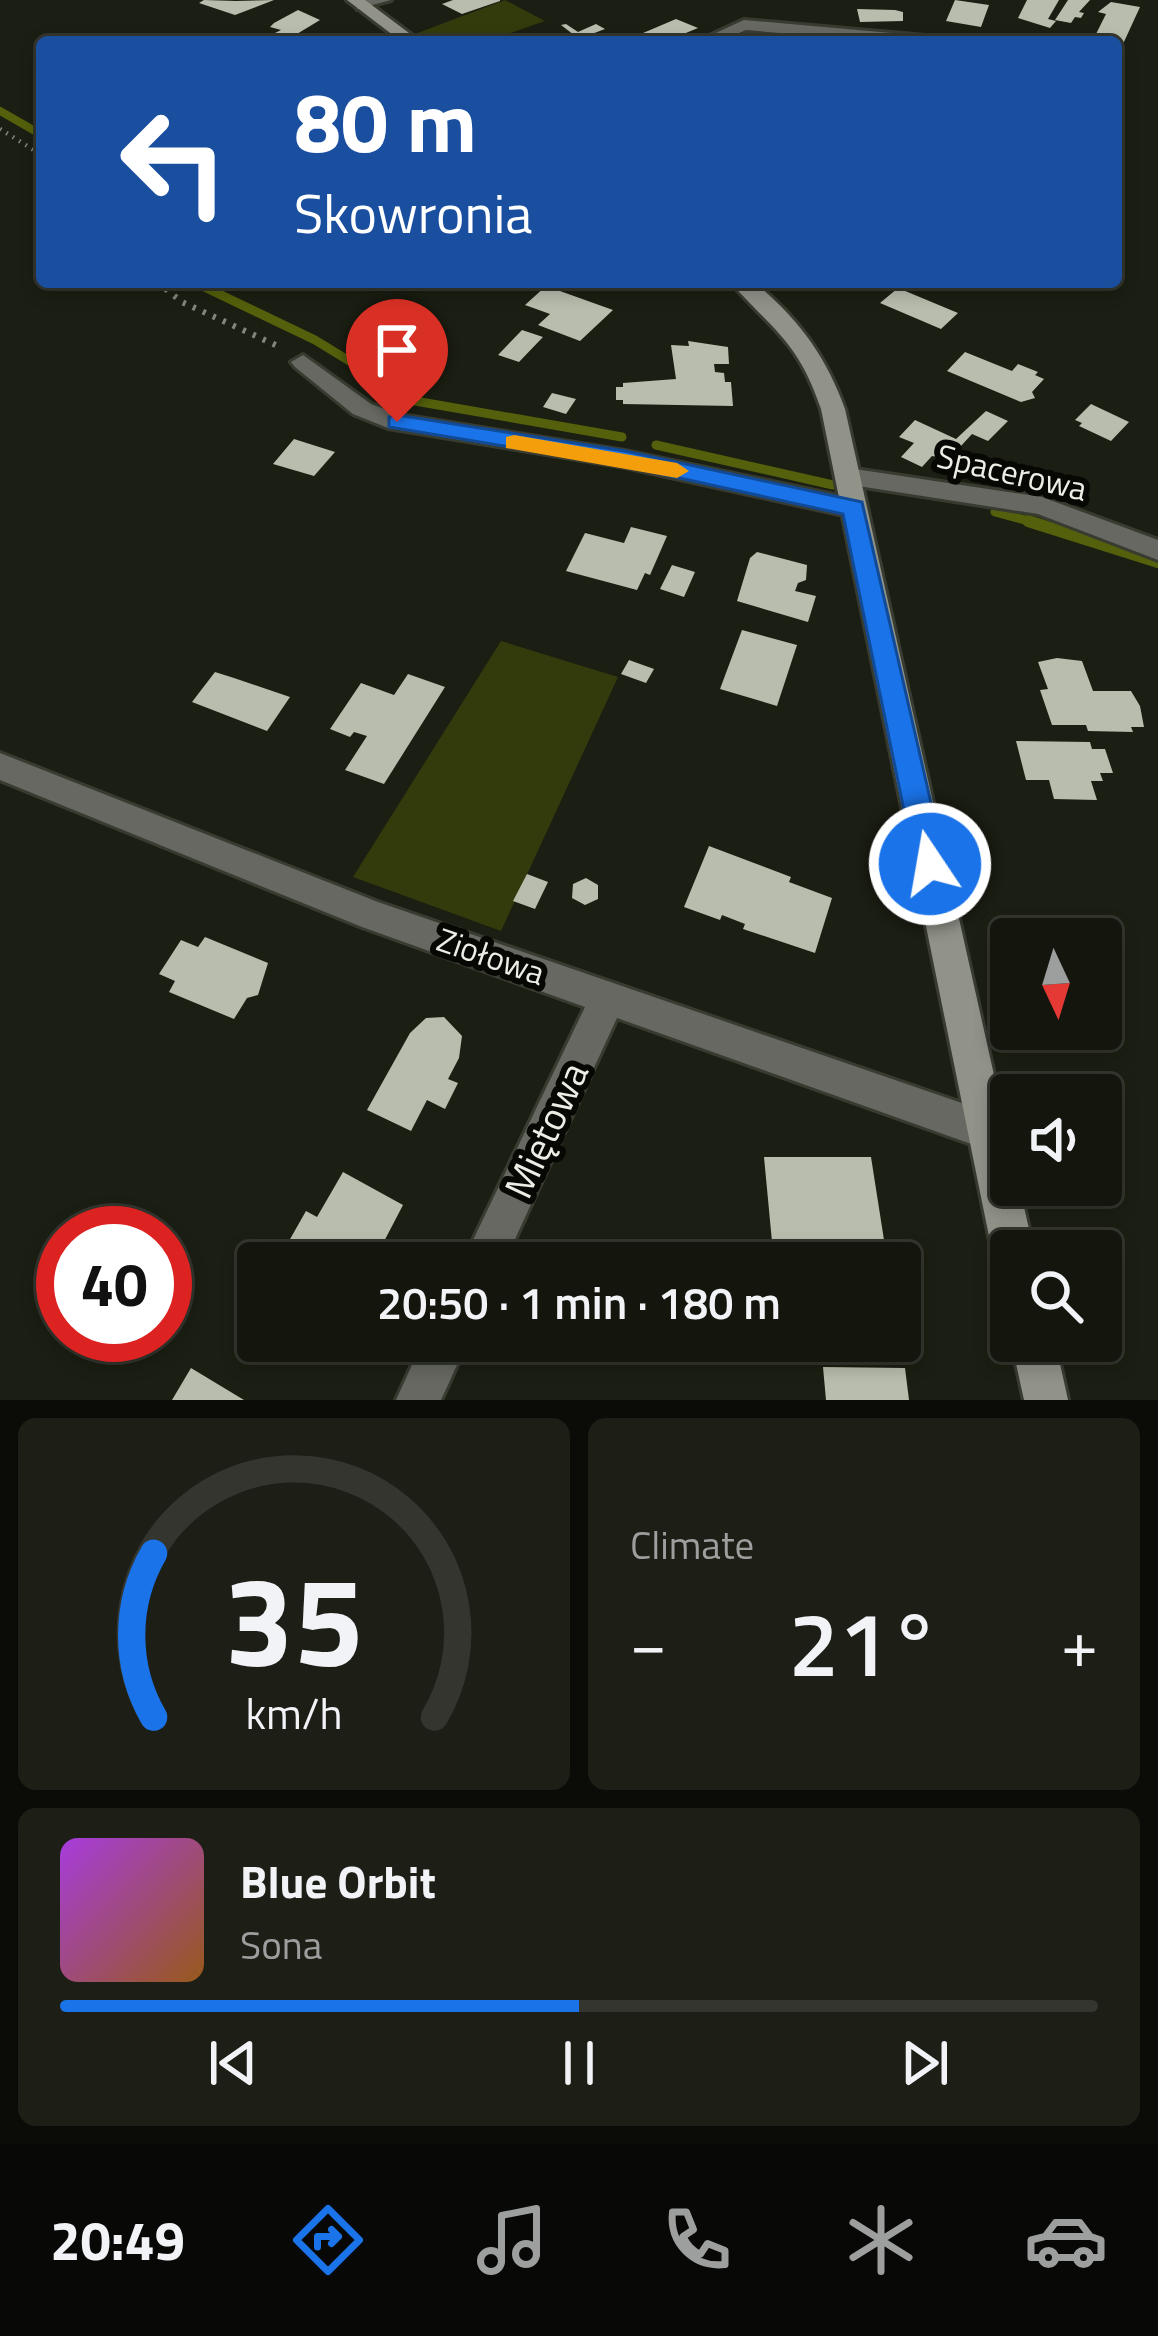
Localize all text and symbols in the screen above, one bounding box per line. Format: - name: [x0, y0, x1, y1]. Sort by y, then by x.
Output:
- text: 80 m: [294, 57, 477, 185]
- icon: left: [96, 84, 252, 240]
- text: Skowronia: [294, 172, 532, 254]
- pin: [346, 299, 448, 422]
- icon: arrive: [364, 317, 430, 383]
- street label: Spacerowa: [932, 430, 1092, 514]
- position arrow: [867, 801, 993, 927]
- street label: Ziołowa: [430, 914, 552, 998]
- north arrow: [990, 918, 1122, 1050]
- map controls: [990, 918, 1122, 1362]
- street label: Miętowa: [488, 1052, 603, 1208]
- button: sound: [990, 1074, 1122, 1206]
- speed limit sign: 40: [36, 1206, 192, 1362]
- button: search: [990, 1230, 1122, 1362]
- text: 20:50 · 1 min · 180 m: [377, 1268, 781, 1336]
- text: Climate: [630, 1515, 754, 1574]
- text: 35: [224, 1525, 364, 1714]
- text: 21°: [788, 1574, 940, 1711]
- text: −: [630, 1592, 667, 1693]
- text: +: [1061, 1592, 1098, 1693]
- text: km/h: [245, 1680, 343, 1746]
- text: Blue Orbit: [240, 1847, 436, 1915]
- text: Sona: [240, 1915, 322, 1974]
- icon: previous: [200, 2030, 266, 2096]
- icon: pause: [546, 2030, 612, 2096]
- icon: next: [892, 2030, 958, 2096]
- icon: directions: [286, 2198, 370, 2282]
- icon: music: [470, 2198, 554, 2282]
- icon: phone: [655, 2198, 739, 2282]
- icon: climate: [839, 2198, 923, 2282]
- icon: car: [1024, 2198, 1108, 2282]
- text: 20:49: [50, 2199, 185, 2281]

